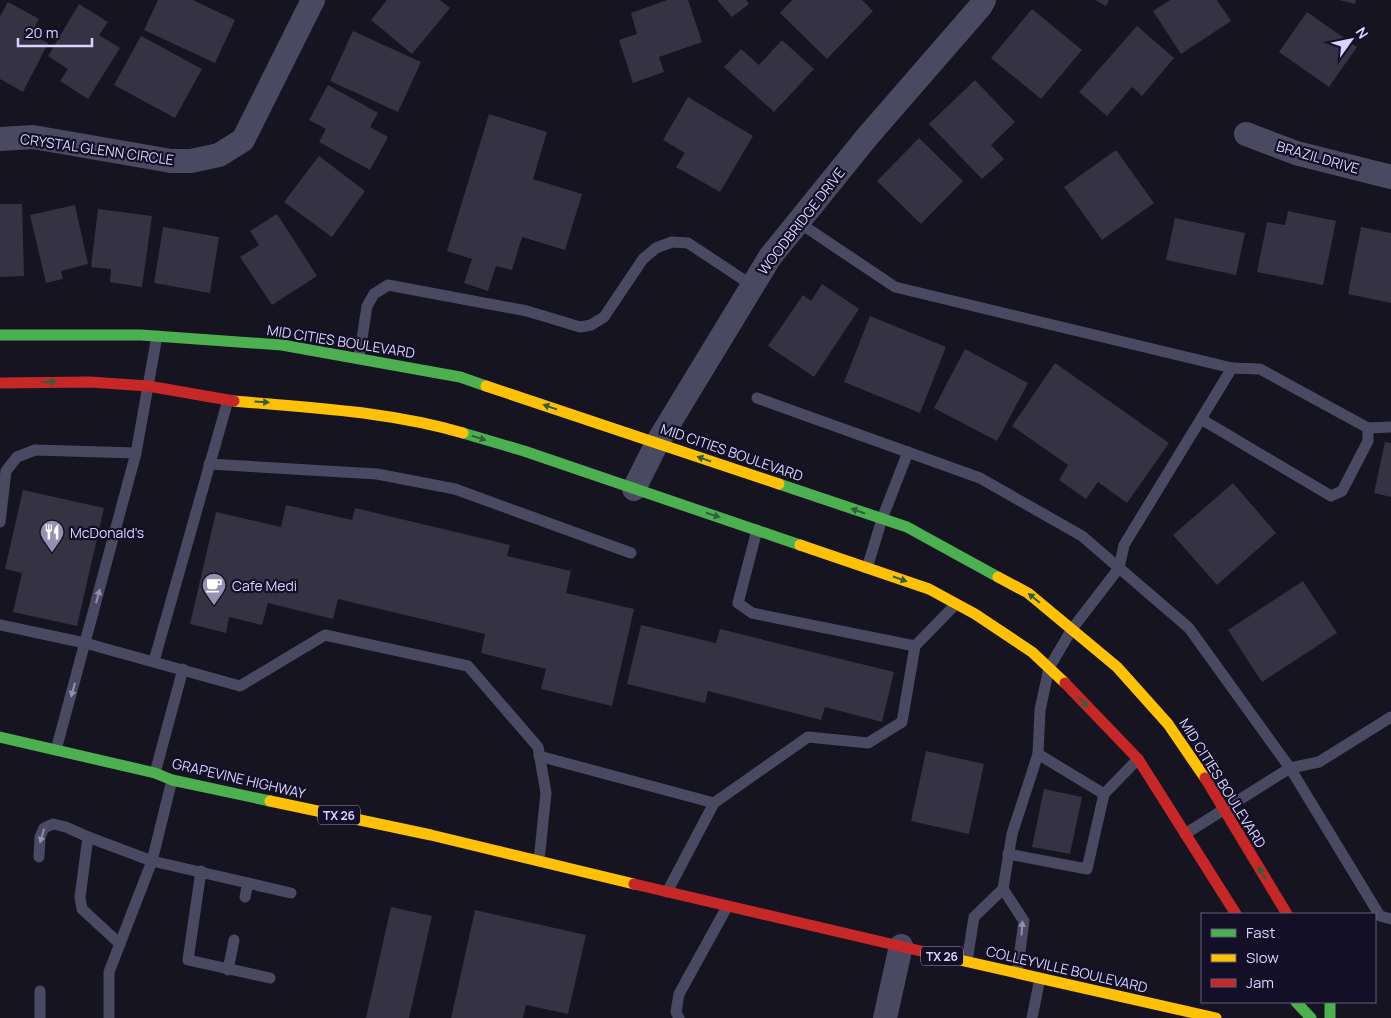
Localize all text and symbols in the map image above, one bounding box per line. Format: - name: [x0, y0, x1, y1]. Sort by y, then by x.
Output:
- scale bar: [18, 15, 91, 47]
- north arrow: [1326, 15, 1376, 65]
- text: 20 m: [25, 22, 58, 43]
- text: N: [1352, 23, 1373, 42]
- street label: CRYSTAL GLENN CIRCLE: [19, 129, 175, 169]
- street label: BRAZIL DRIVE: [1274, 136, 1362, 178]
- street label: WOODBRIDGE DRIVE: [753, 163, 849, 279]
- street label: MID CITIES BOULEVARD: [266, 320, 416, 362]
- one-way arrow: [41, 378, 57, 386]
- one-way arrow: [255, 399, 271, 407]
- one-way arrow: [542, 403, 557, 411]
- street label: MID CITIES BOULEVARD: [658, 419, 806, 485]
- one-way arrow: [471, 434, 486, 442]
- one-way arrow: [696, 455, 711, 463]
- one-way arrow: [850, 507, 865, 515]
- one-way arrow: [706, 512, 721, 519]
- restaurant icon: McDonald's: [39, 519, 65, 553]
- place label: McDonald's: [70, 523, 144, 542]
- cafe icon: Cafe Medi: [201, 572, 227, 606]
- one-way arrow: [893, 575, 908, 583]
- place label: Cafe Medi: [232, 576, 297, 595]
- one-way arrow: [94, 588, 102, 603]
- one-way arrow: [1028, 593, 1041, 604]
- one-way arrow: [68, 683, 76, 698]
- one-way arrow: [1077, 696, 1089, 708]
- street label: MID CITIES BOULEVARD: [1175, 715, 1271, 851]
- street label: GRAPEVINE HIGHWAY: [170, 753, 308, 803]
- road number: TX 26: [318, 806, 360, 824]
- one-way arrow: [38, 828, 46, 844]
- one-way arrow: [1257, 866, 1266, 879]
- legend: [1201, 913, 1376, 1003]
- one-way arrow: [1019, 920, 1027, 936]
- text: Fast: [1246, 922, 1275, 943]
- street label: COLLEYVILLE BOULEVARD: [984, 941, 1150, 997]
- road number: TX 26: [921, 946, 963, 966]
- text: Slow: [1246, 947, 1279, 968]
- text: Jam: [1246, 972, 1274, 993]

